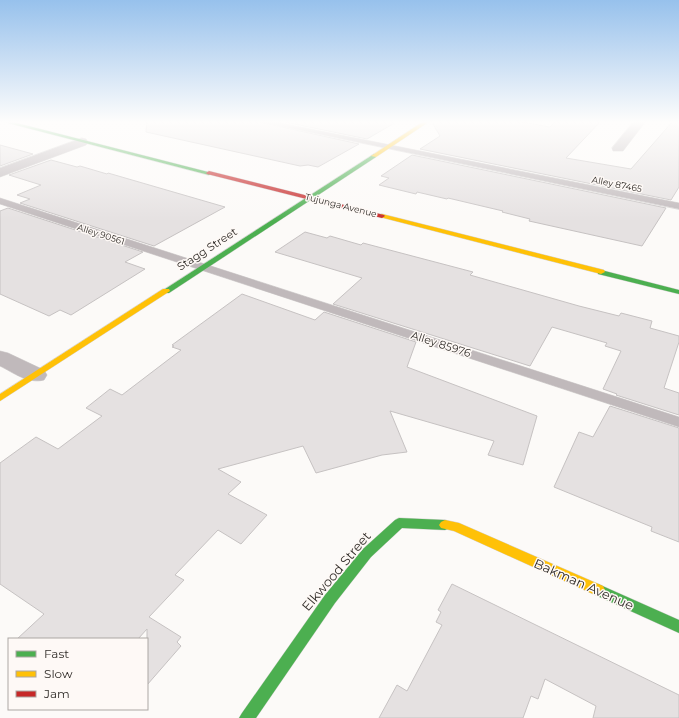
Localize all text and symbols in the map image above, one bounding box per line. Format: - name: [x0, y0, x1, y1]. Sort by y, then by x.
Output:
- street label: Alley 87465: [591, 174, 643, 194]
- street label: Tujunga Avenue: [304, 191, 379, 219]
- street label: Alley 90561: [76, 221, 126, 247]
- street label: Stagg Street: [174, 224, 240, 274]
- street label: Alley 85976: [409, 328, 473, 360]
- street label: Elkwood Street: [298, 528, 374, 614]
- street label: Bakman Avenue: [531, 555, 637, 613]
- legend: [8, 638, 148, 710]
- text: Fast: [44, 646, 69, 661]
- text: Slow: [44, 666, 73, 681]
- text: Jam: [43, 686, 70, 701]

